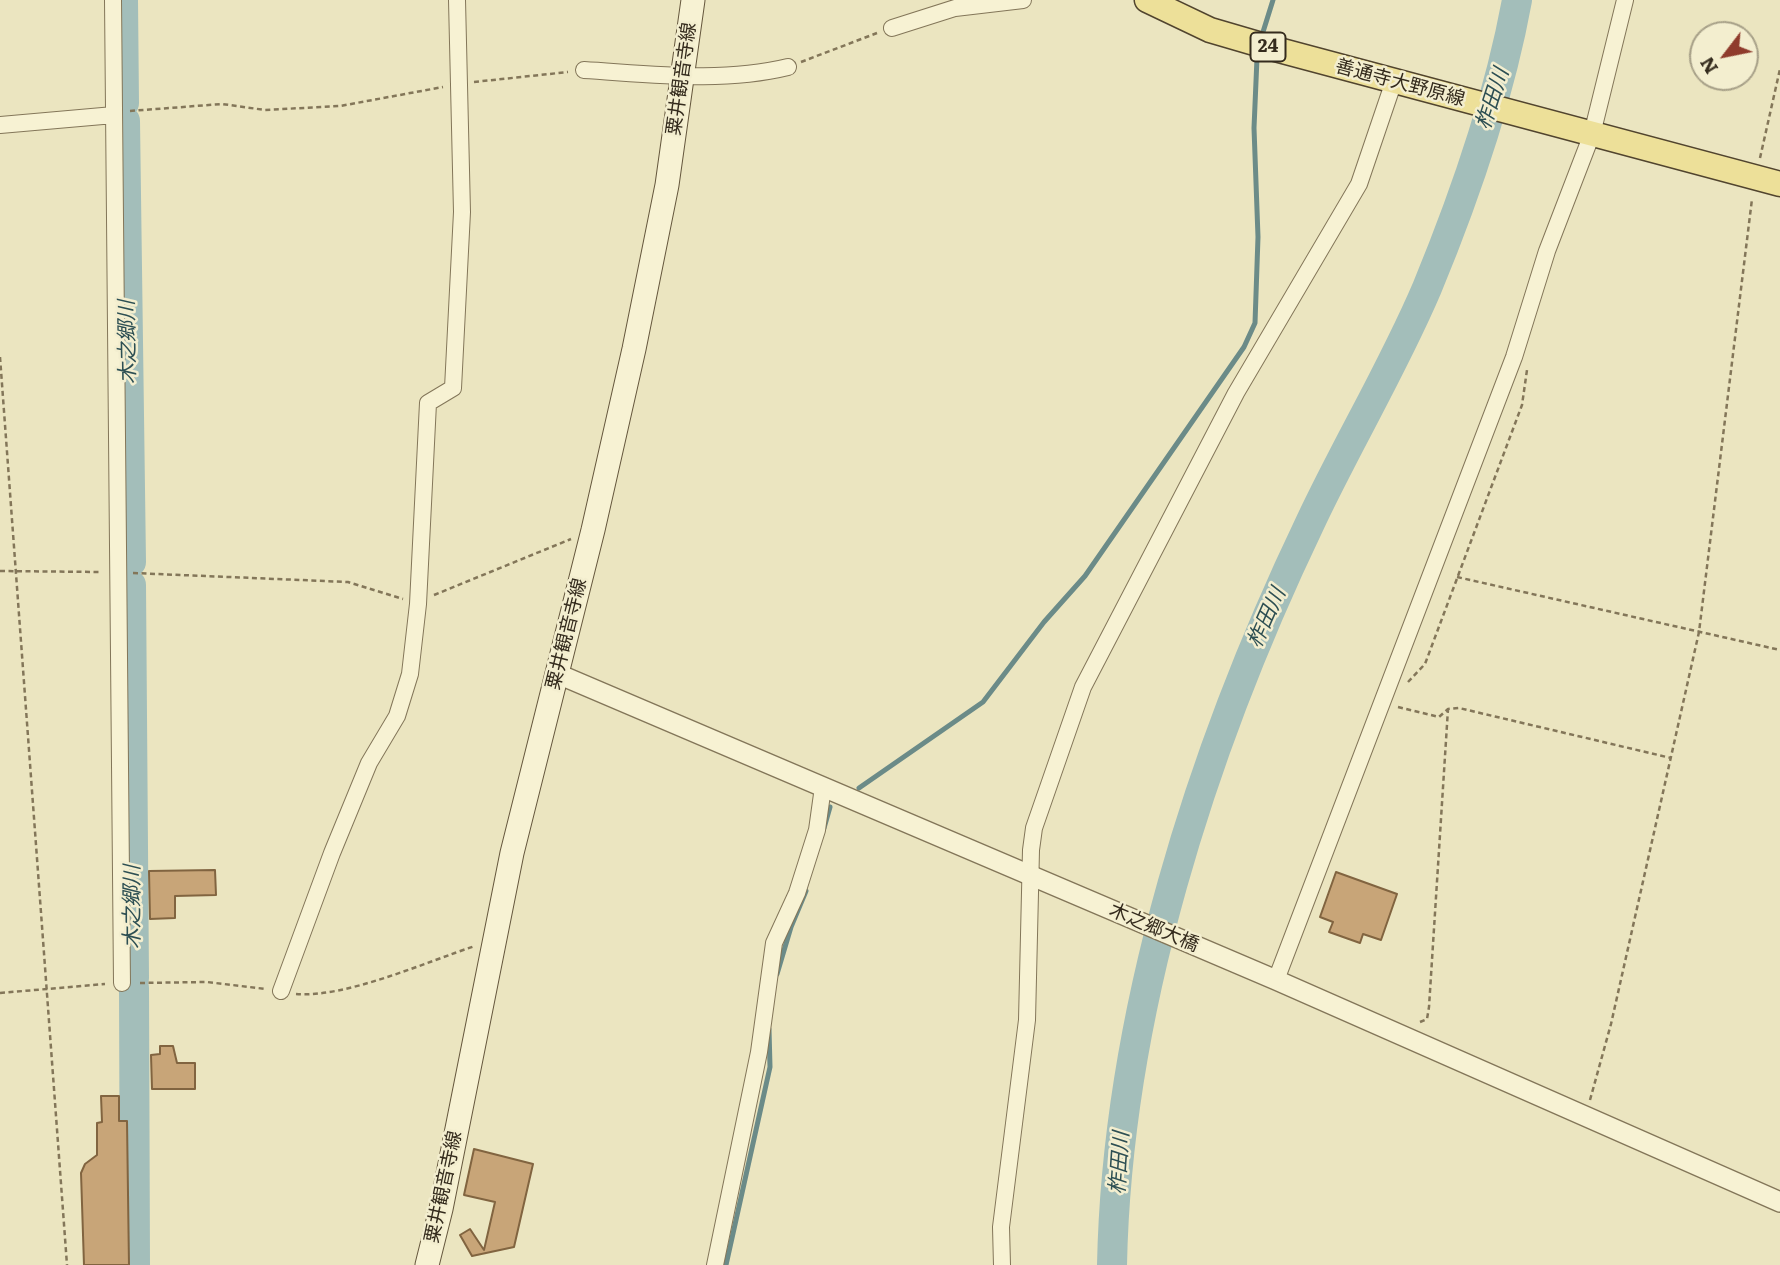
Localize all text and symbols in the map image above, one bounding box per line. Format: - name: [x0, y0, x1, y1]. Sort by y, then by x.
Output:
- street label: 粟井観音寺線: [663, 21, 701, 137]
- north arrow: [1689, 21, 1759, 91]
- road number: 24: [1250, 32, 1286, 62]
- text: N: [1692, 52, 1724, 80]
- street label: 善通寺大野原線: [1333, 55, 1467, 111]
- water label: 柞田川: [1471, 65, 1515, 133]
- water label: 木之郷川: [115, 300, 141, 384]
- street label: 粟井観音寺線: [542, 576, 592, 692]
- water label: 柞田川: [1243, 584, 1291, 652]
- water label: 木之郷川: [120, 865, 146, 949]
- street label: 木之郷大橋: [1106, 899, 1202, 957]
- street label: 粟井観音寺線: [421, 1129, 467, 1245]
- water label: 柞田川: [1105, 1131, 1135, 1195]

